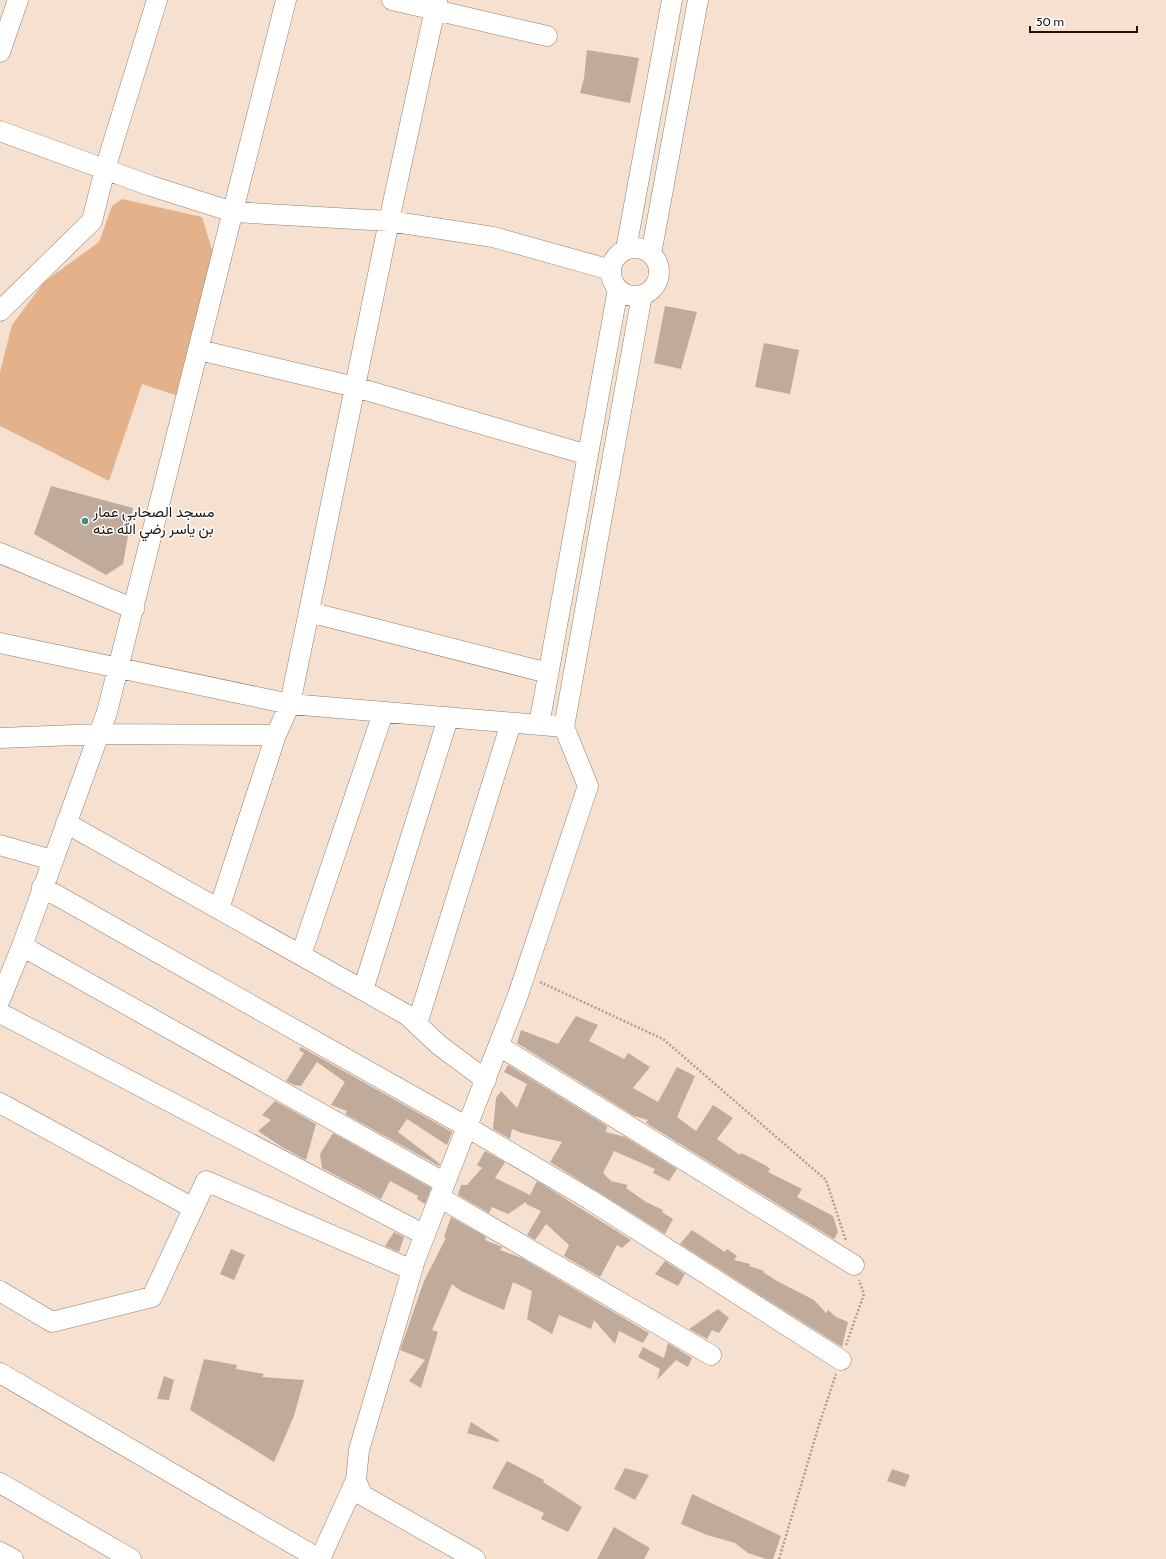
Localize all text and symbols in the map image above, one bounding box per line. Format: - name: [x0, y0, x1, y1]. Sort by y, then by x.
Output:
- scale bar: [1030, 8, 1137, 34]
- text: 50 m: [1036, 14, 1064, 29]
- place label: مسجد الصحابي عمار بن ياسر رضي الله عنه: [92, 503, 215, 542]
- marker: مسجد الصحابي عمار بن ياسر رضي الله عنه: [80, 516, 90, 526]

